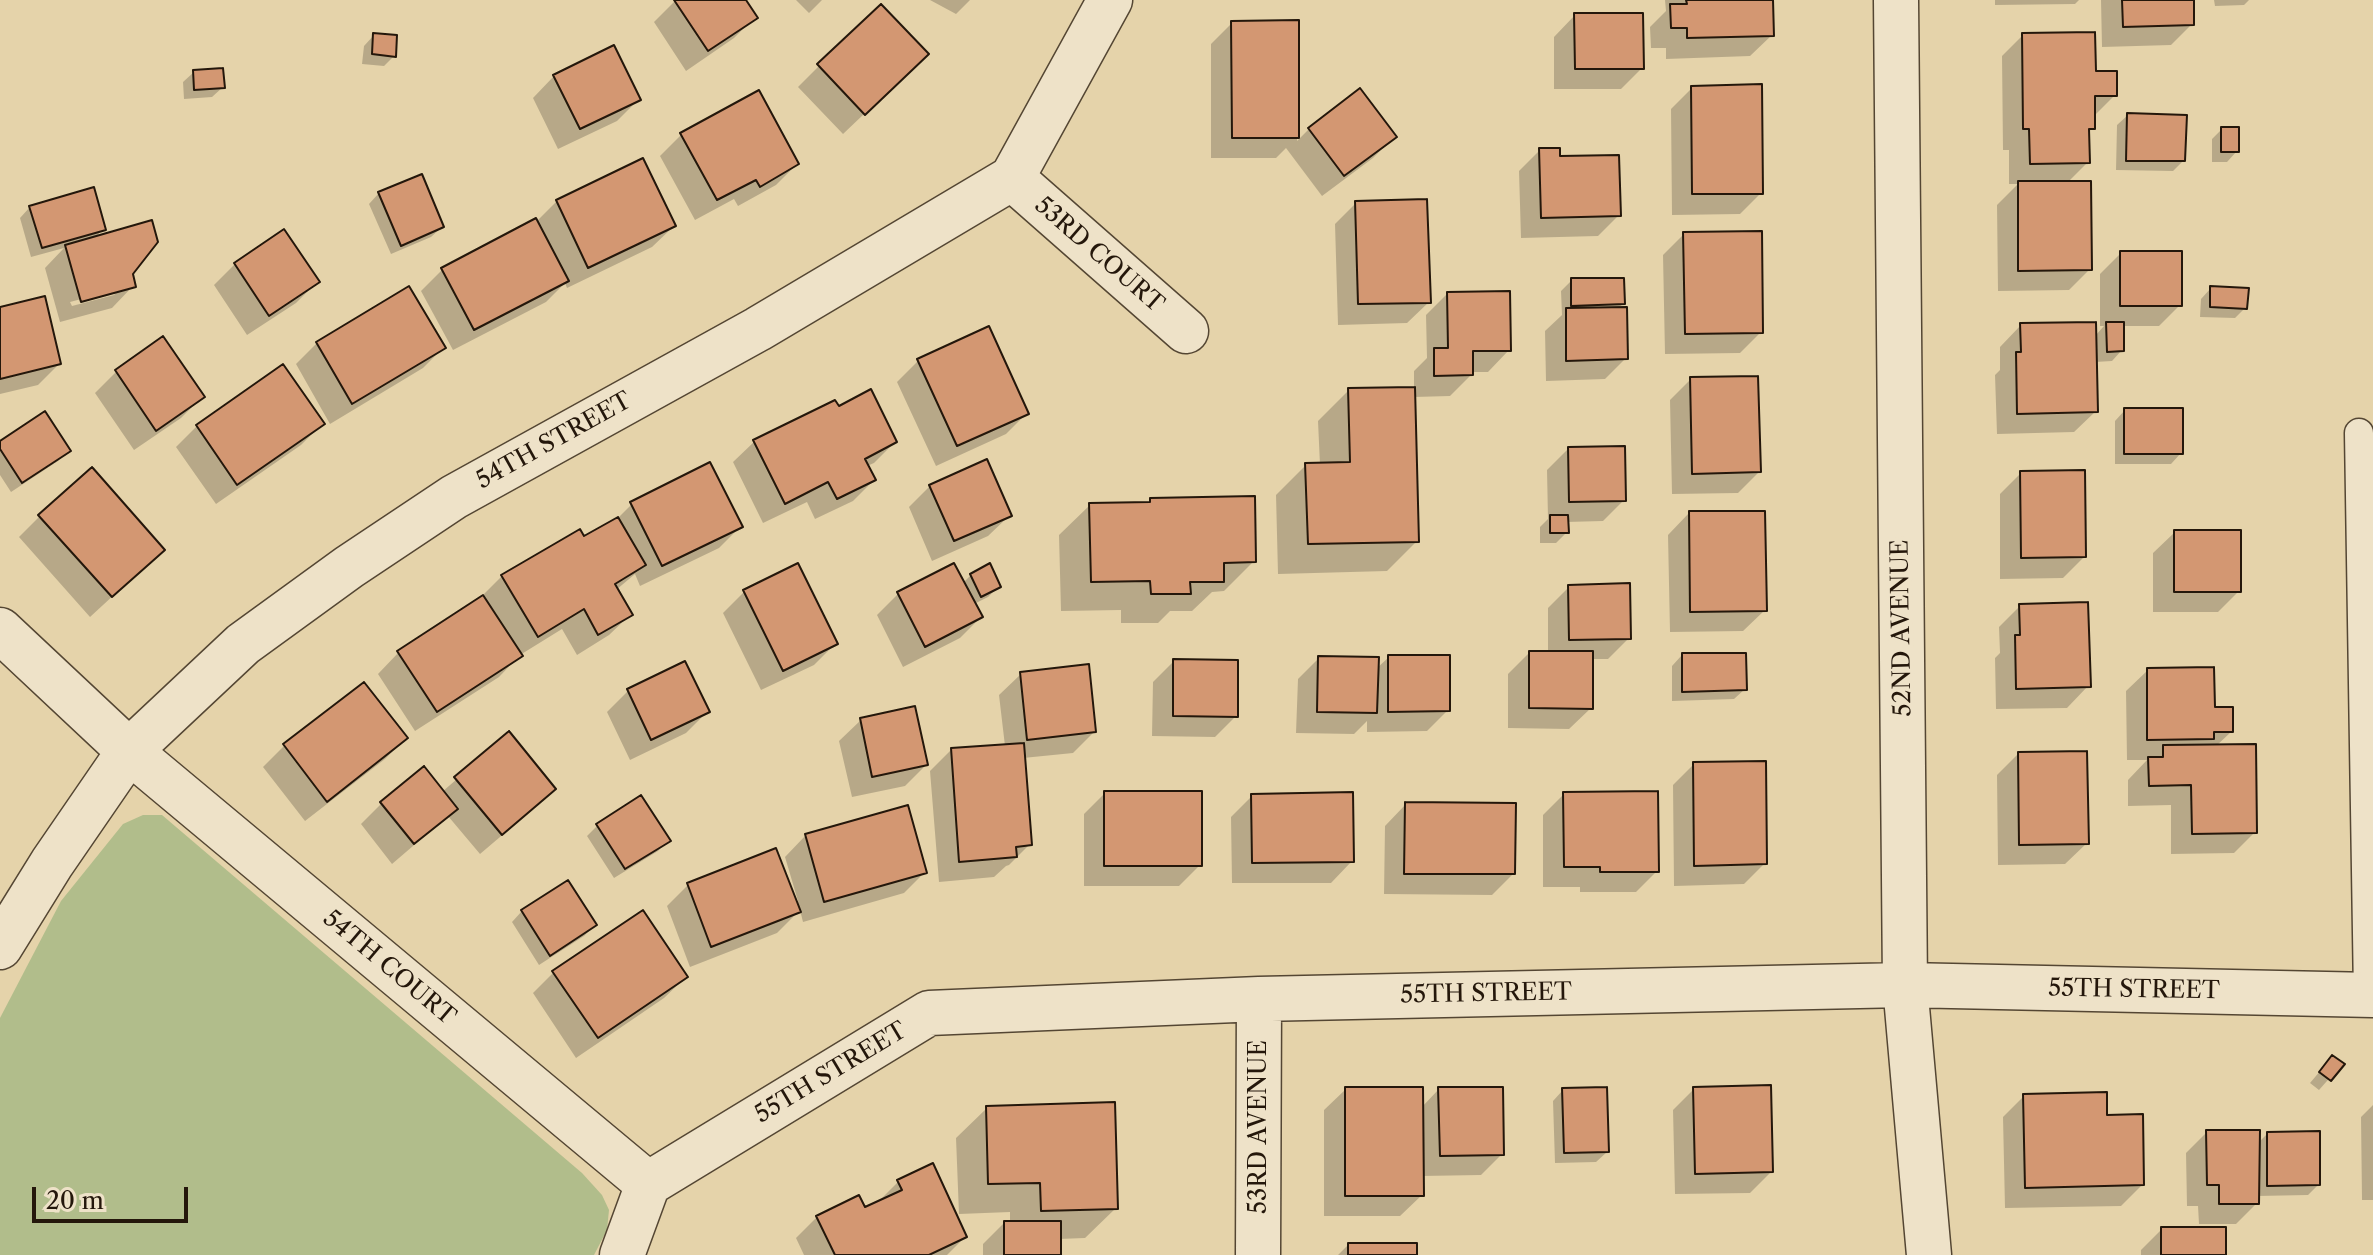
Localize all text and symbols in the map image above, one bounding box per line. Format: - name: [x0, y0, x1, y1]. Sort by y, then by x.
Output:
- street label: 53RD COURT: [1029, 191, 1169, 319]
- street label: 54TH STREET: [471, 387, 637, 495]
- street label: 52ND AVENUE: [1886, 539, 1918, 717]
- street label: 54TH COURT: [317, 904, 461, 1032]
- street label: 55TH STREET: [2048, 974, 2220, 1006]
- street label: 55TH STREET: [1400, 978, 1572, 1010]
- street label: 55TH STREET: [750, 1016, 912, 1130]
- street label: 53RD AVENUE: [1245, 1040, 1273, 1214]
- scale bar: [36, 1171, 192, 1221]
- text: 20 m: [46, 1186, 104, 1215]

